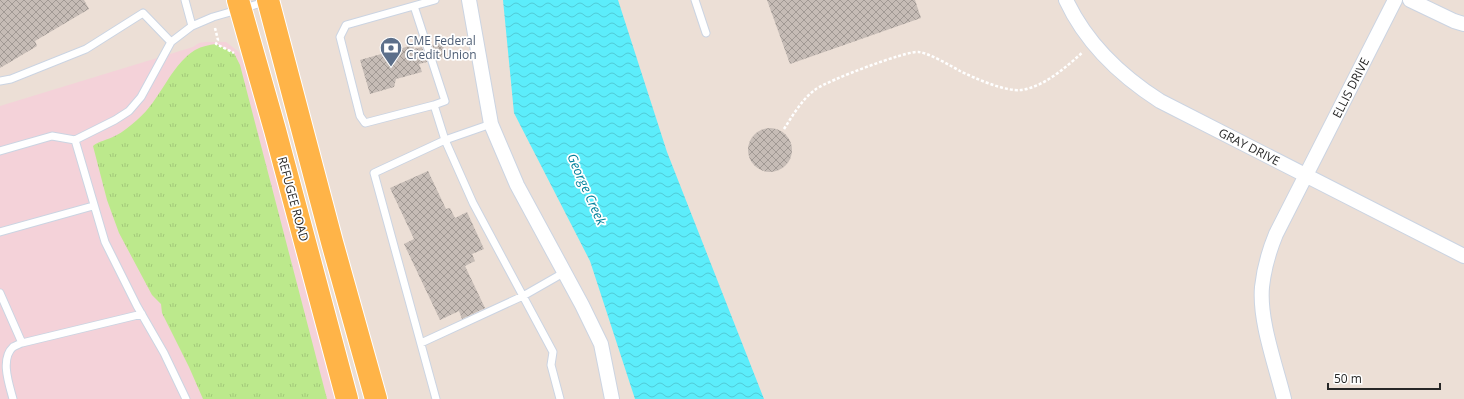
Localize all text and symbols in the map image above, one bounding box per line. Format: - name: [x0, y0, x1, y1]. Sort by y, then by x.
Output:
- place label: CME Federal Credit Union: [406, 32, 477, 63]
- bank icon: CME Federal Credit Union: [378, 35, 404, 68]
- street label: ELLIS DRIVE: [1328, 55, 1373, 121]
- street label: GRAY DRIVE: [1216, 124, 1283, 169]
- water label: George Creek: [563, 150, 611, 228]
- street label: REFUGEE ROAD: [274, 155, 313, 243]
- scale bar: [1328, 365, 1440, 391]
- text: 50 m: [1334, 370, 1362, 387]

